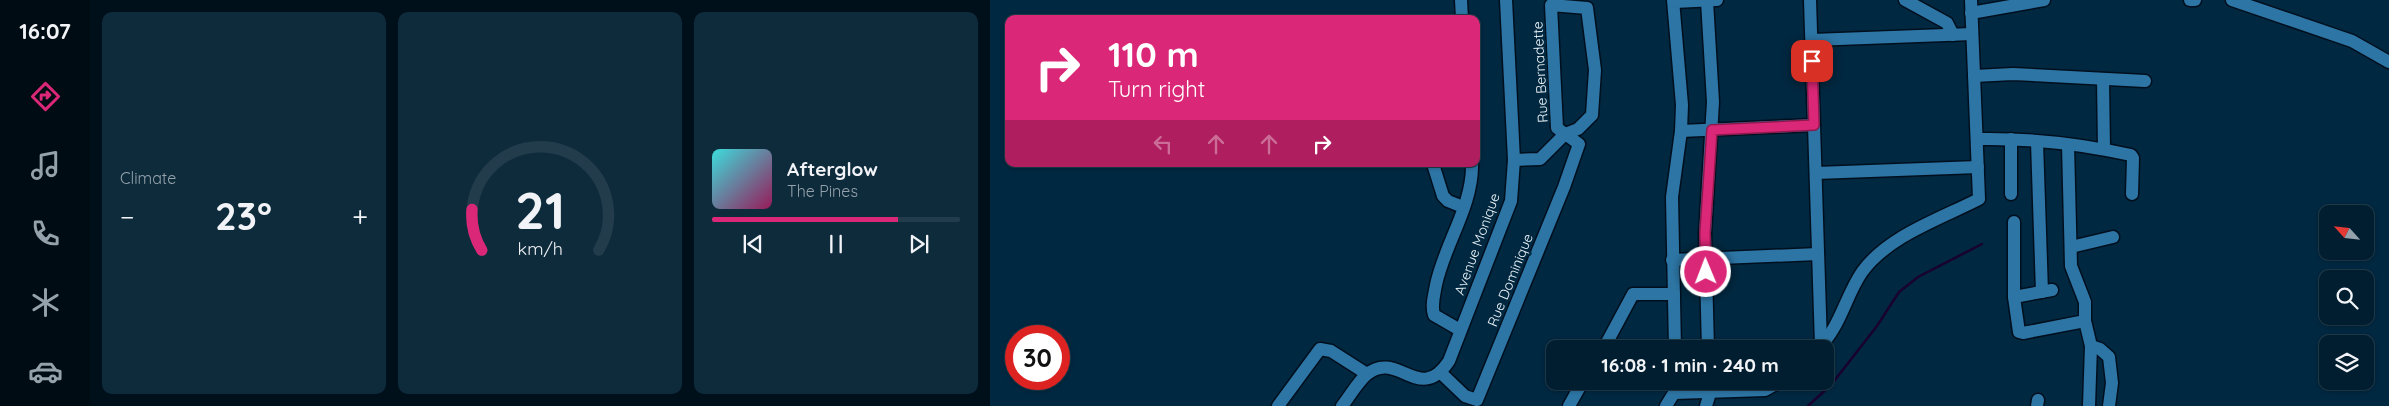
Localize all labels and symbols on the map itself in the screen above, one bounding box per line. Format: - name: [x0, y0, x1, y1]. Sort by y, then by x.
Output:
- street label: Rue Bernadette: [1528, 21, 1552, 123]
- pin: [1791, 40, 1833, 82]
- street label: Avenue Monique: [1450, 190, 1504, 297]
- north arrow: [2319, 205, 2374, 260]
- street label: Rue Dominique: [1483, 231, 1537, 329]
- position arrow: [1679, 245, 1731, 297]
- speed limit sign: 30: [1005, 325, 1070, 390]

